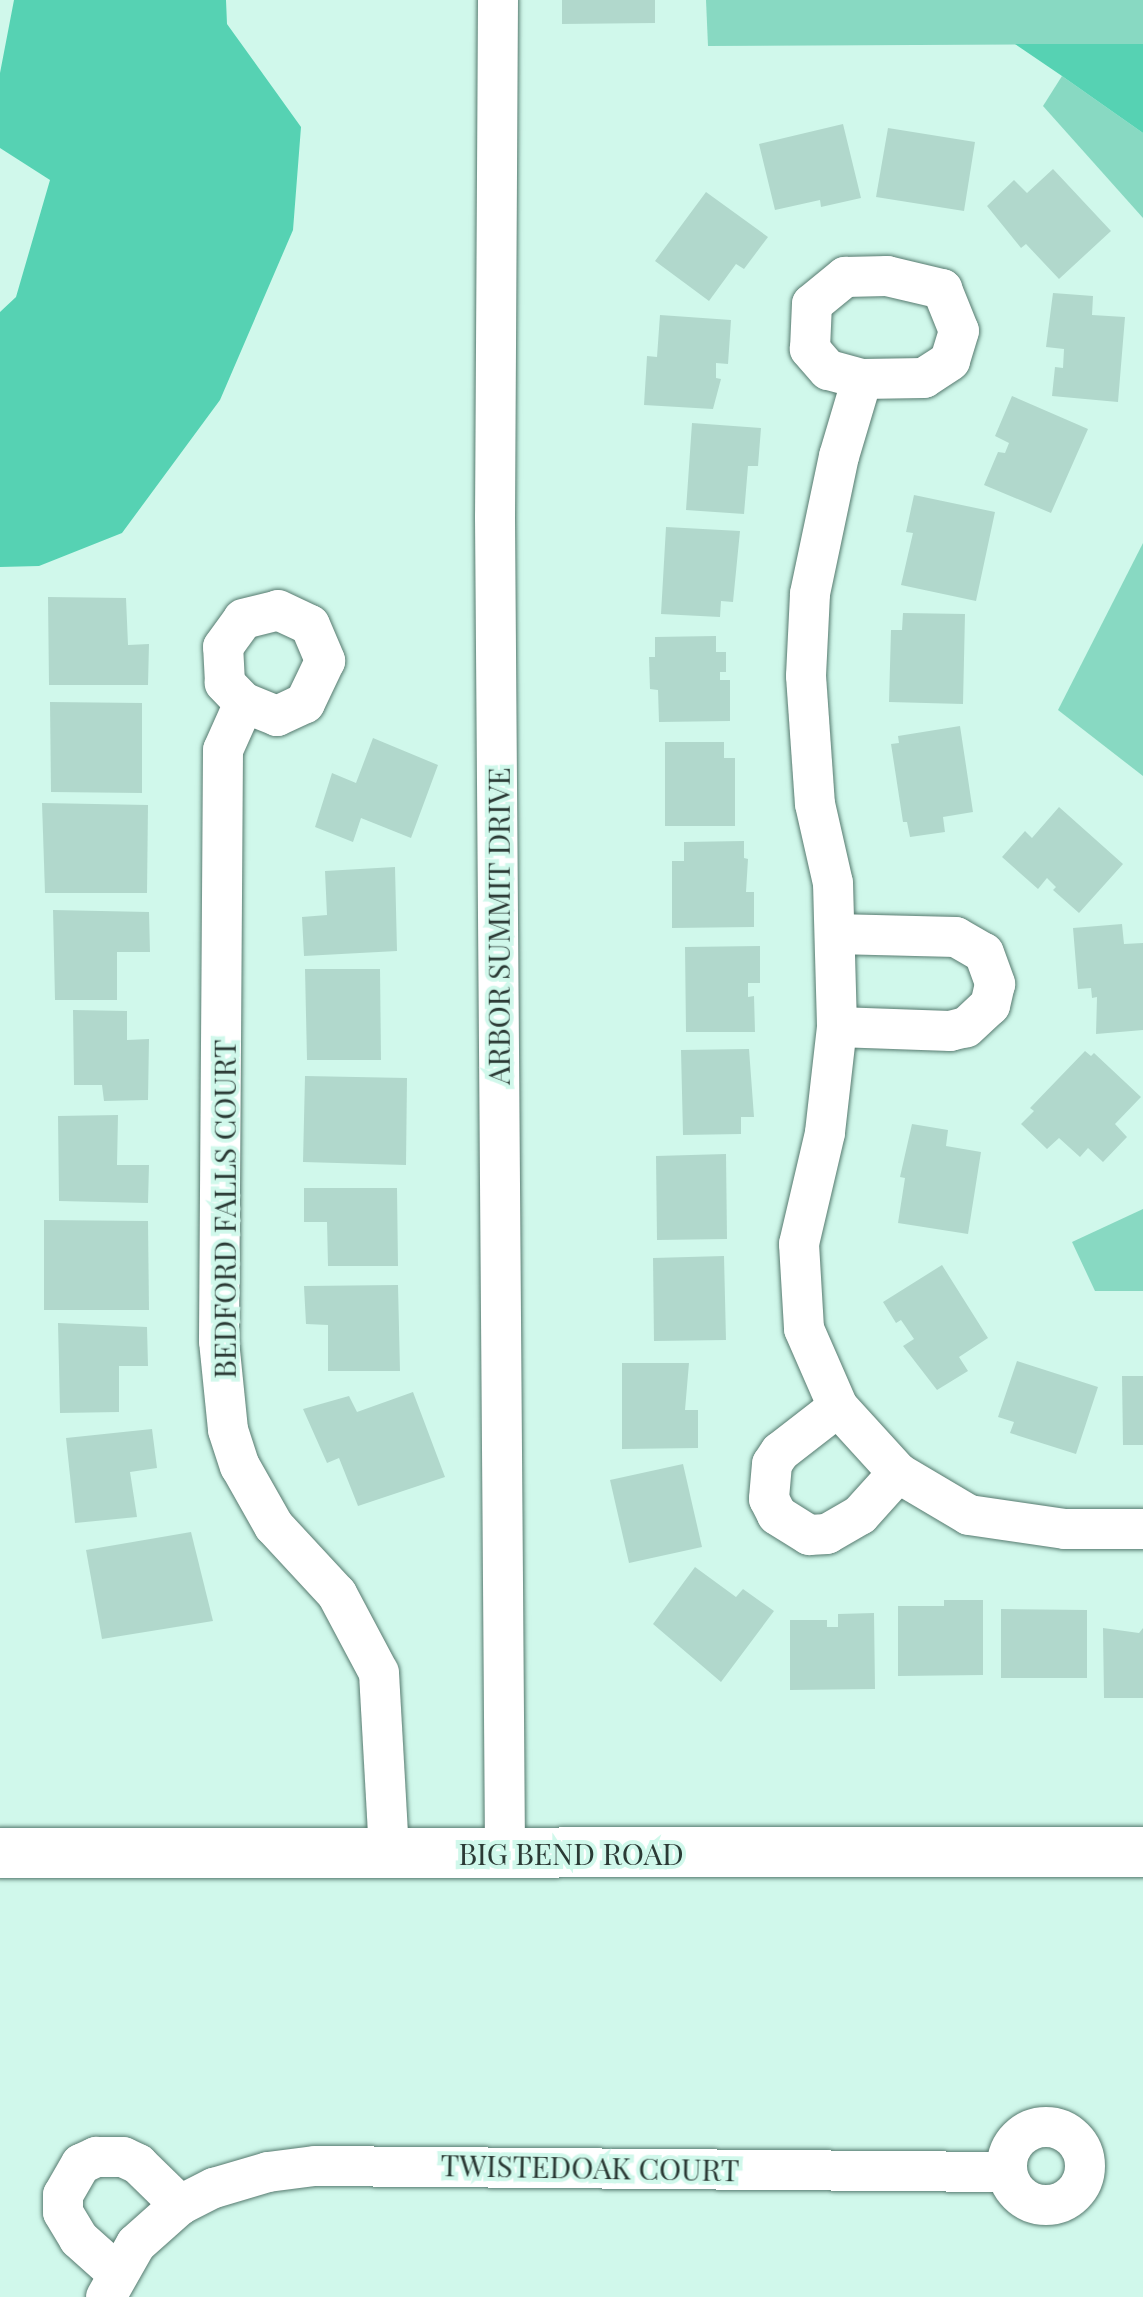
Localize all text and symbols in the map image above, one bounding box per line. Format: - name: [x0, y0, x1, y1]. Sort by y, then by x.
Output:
- street label: ARBOR SUMMIT DRIVE: [480, 767, 516, 1085]
- street label: BEDFORD FALLS COURT: [206, 1039, 242, 1379]
- street label: BIG BEND ROAD: [458, 1835, 684, 1871]
- street label: TWISTEDOAK COURT: [440, 2146, 740, 2188]

